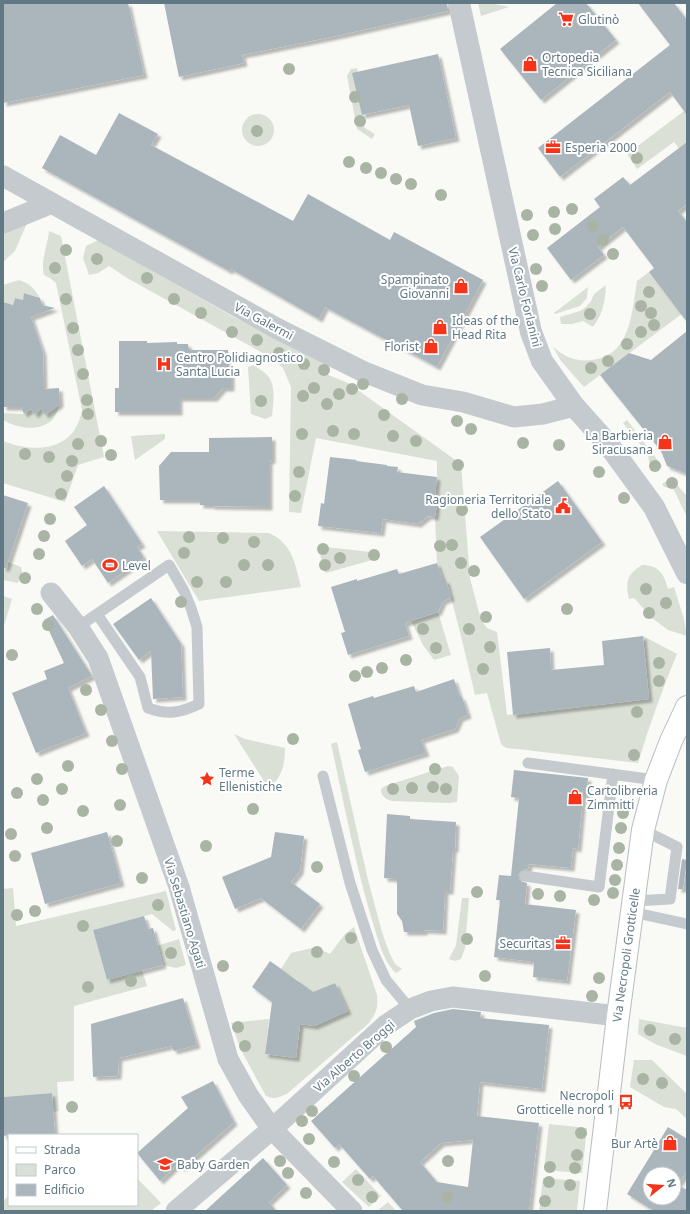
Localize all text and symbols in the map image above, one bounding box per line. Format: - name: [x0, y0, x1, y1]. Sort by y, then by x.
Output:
- supermarket icon: Glutinò: [557, 10, 575, 28]
- place label: Glutinò: [578, 11, 619, 28]
- place label: Ortopedia Tecnica Siciliana: [542, 49, 632, 80]
- shop icon: Ortopedia Tecnica Siciliana: [521, 55, 539, 73]
- office icon: Esperia 2000: [544, 138, 562, 156]
- place label: Esperia 2000: [565, 139, 637, 156]
- street label: Via Carlo Forlanini: [504, 245, 546, 349]
- place label: Spampinato Giovanni: [381, 271, 449, 302]
- shop icon: Spampinato Giovanni: [452, 277, 470, 295]
- street label: Via Galermi: [231, 298, 297, 344]
- place label: Ideas of the Head Rita: [452, 312, 519, 343]
- shop icon: Ideas of the Head Rita: [431, 318, 449, 336]
- shop icon: Florist: [422, 337, 440, 355]
- place label: Florist: [384, 338, 420, 355]
- place label: Centro Polidiagnostico Santa Lucia: [176, 349, 303, 380]
- hospital icon: Centro Polidiagnostico Santa Lucia: [155, 355, 173, 373]
- place label: La Barbieria Siracusana: [585, 427, 653, 458]
- shop icon: La Barbieria Siracusana: [656, 433, 674, 451]
- place label: Ragioneria Territoriale dello Stato: [425, 491, 551, 522]
- public building icon: Ragioneria Territoriale dello Stato: [554, 497, 572, 515]
- sports icon: Level: [101, 556, 119, 574]
- place label: Level: [122, 557, 151, 574]
- place label: Terme Ellenistiche: [219, 764, 282, 795]
- place icon: Terme Ellenistiche: [198, 770, 216, 788]
- place label: Cartolibreria Zimmitti: [587, 782, 658, 813]
- shop icon: Cartolibreria Zimmitti: [566, 788, 584, 806]
- street label: Via Sebastiano Agati: [160, 856, 210, 970]
- street label: Via Necropoli Grotticelle: [608, 886, 644, 1023]
- office icon: Securitas: [554, 934, 572, 952]
- place label: Securitas: [500, 935, 551, 952]
- street label: Via Alberto Broggi: [310, 1016, 398, 1096]
- place label: Necropoli Grotticelle nord 1: [516, 1087, 614, 1118]
- bus stop icon: Necropoli Grotticelle nord 1: [617, 1093, 635, 1111]
- legend: [8, 1134, 138, 1206]
- shop icon: Bur Artè: [661, 1134, 679, 1152]
- place label: Bur Artè: [611, 1135, 658, 1152]
- text: Strada: [44, 1141, 80, 1158]
- school or university icon: Baby Garden: [156, 1155, 174, 1173]
- place label: Baby Garden: [177, 1156, 250, 1173]
- text: Parco: [44, 1161, 76, 1178]
- north arrow: [642, 1166, 682, 1206]
- text: N: [664, 1176, 681, 1189]
- text: Edificio: [44, 1181, 85, 1198]

